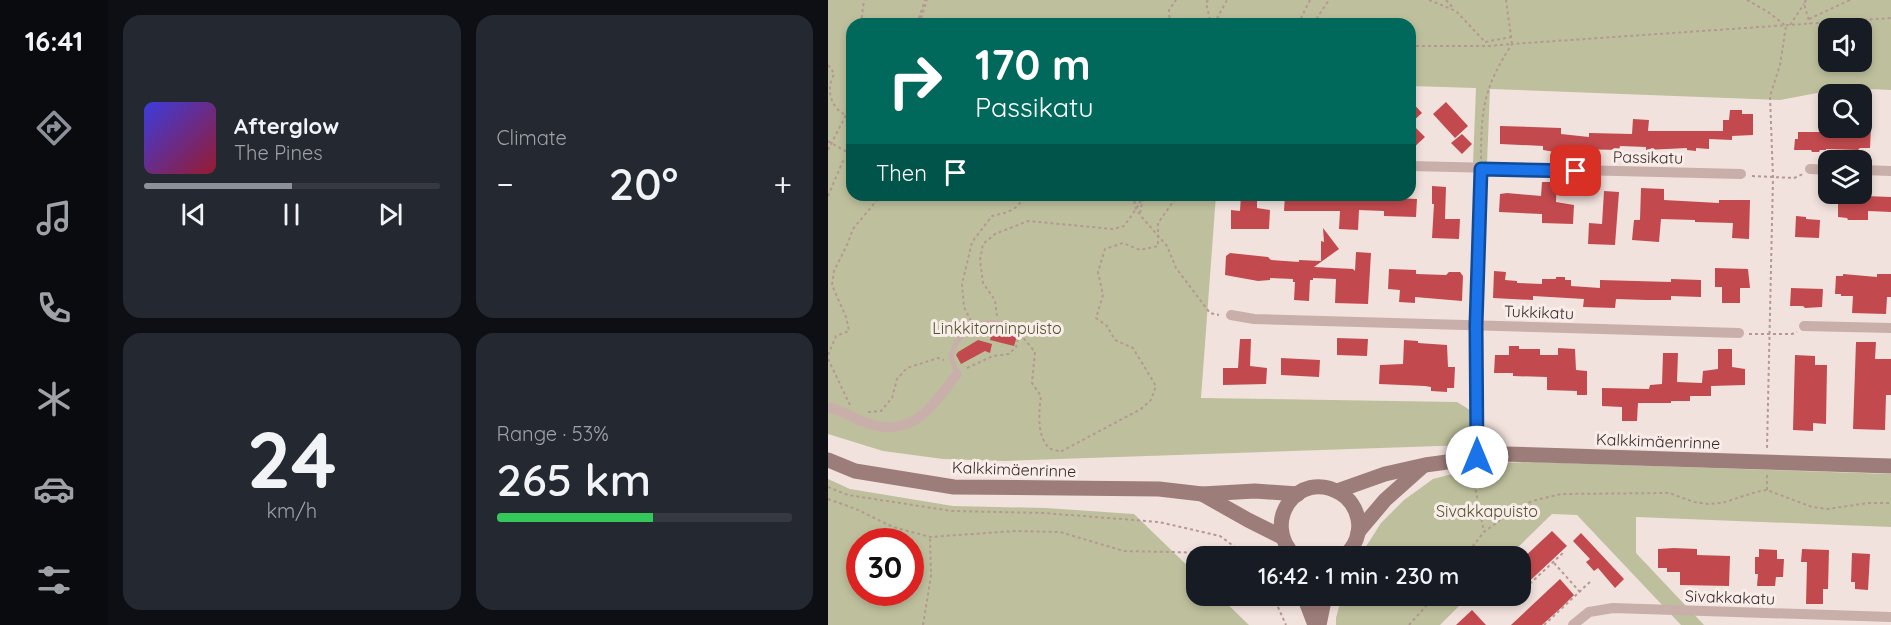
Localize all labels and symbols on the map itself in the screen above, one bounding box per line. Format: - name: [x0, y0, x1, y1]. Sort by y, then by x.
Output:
- pin: [1550, 145, 1601, 196]
- street label: Passikatu: [1613, 146, 1683, 168]
- street label: Tukkikatu: [1504, 301, 1574, 323]
- park label: Linkkitorninpuisto: [932, 318, 1062, 338]
- position arrow: [1445, 425, 1509, 489]
- street label: Kalkkimäenrinne: [1596, 429, 1720, 453]
- street label: Kalkkimäenrinne: [952, 457, 1076, 481]
- park label: Sivakkapuisto: [1436, 501, 1538, 521]
- speed limit sign: 30: [846, 528, 924, 606]
- street label: Sivakkakatu: [1685, 585, 1775, 609]

